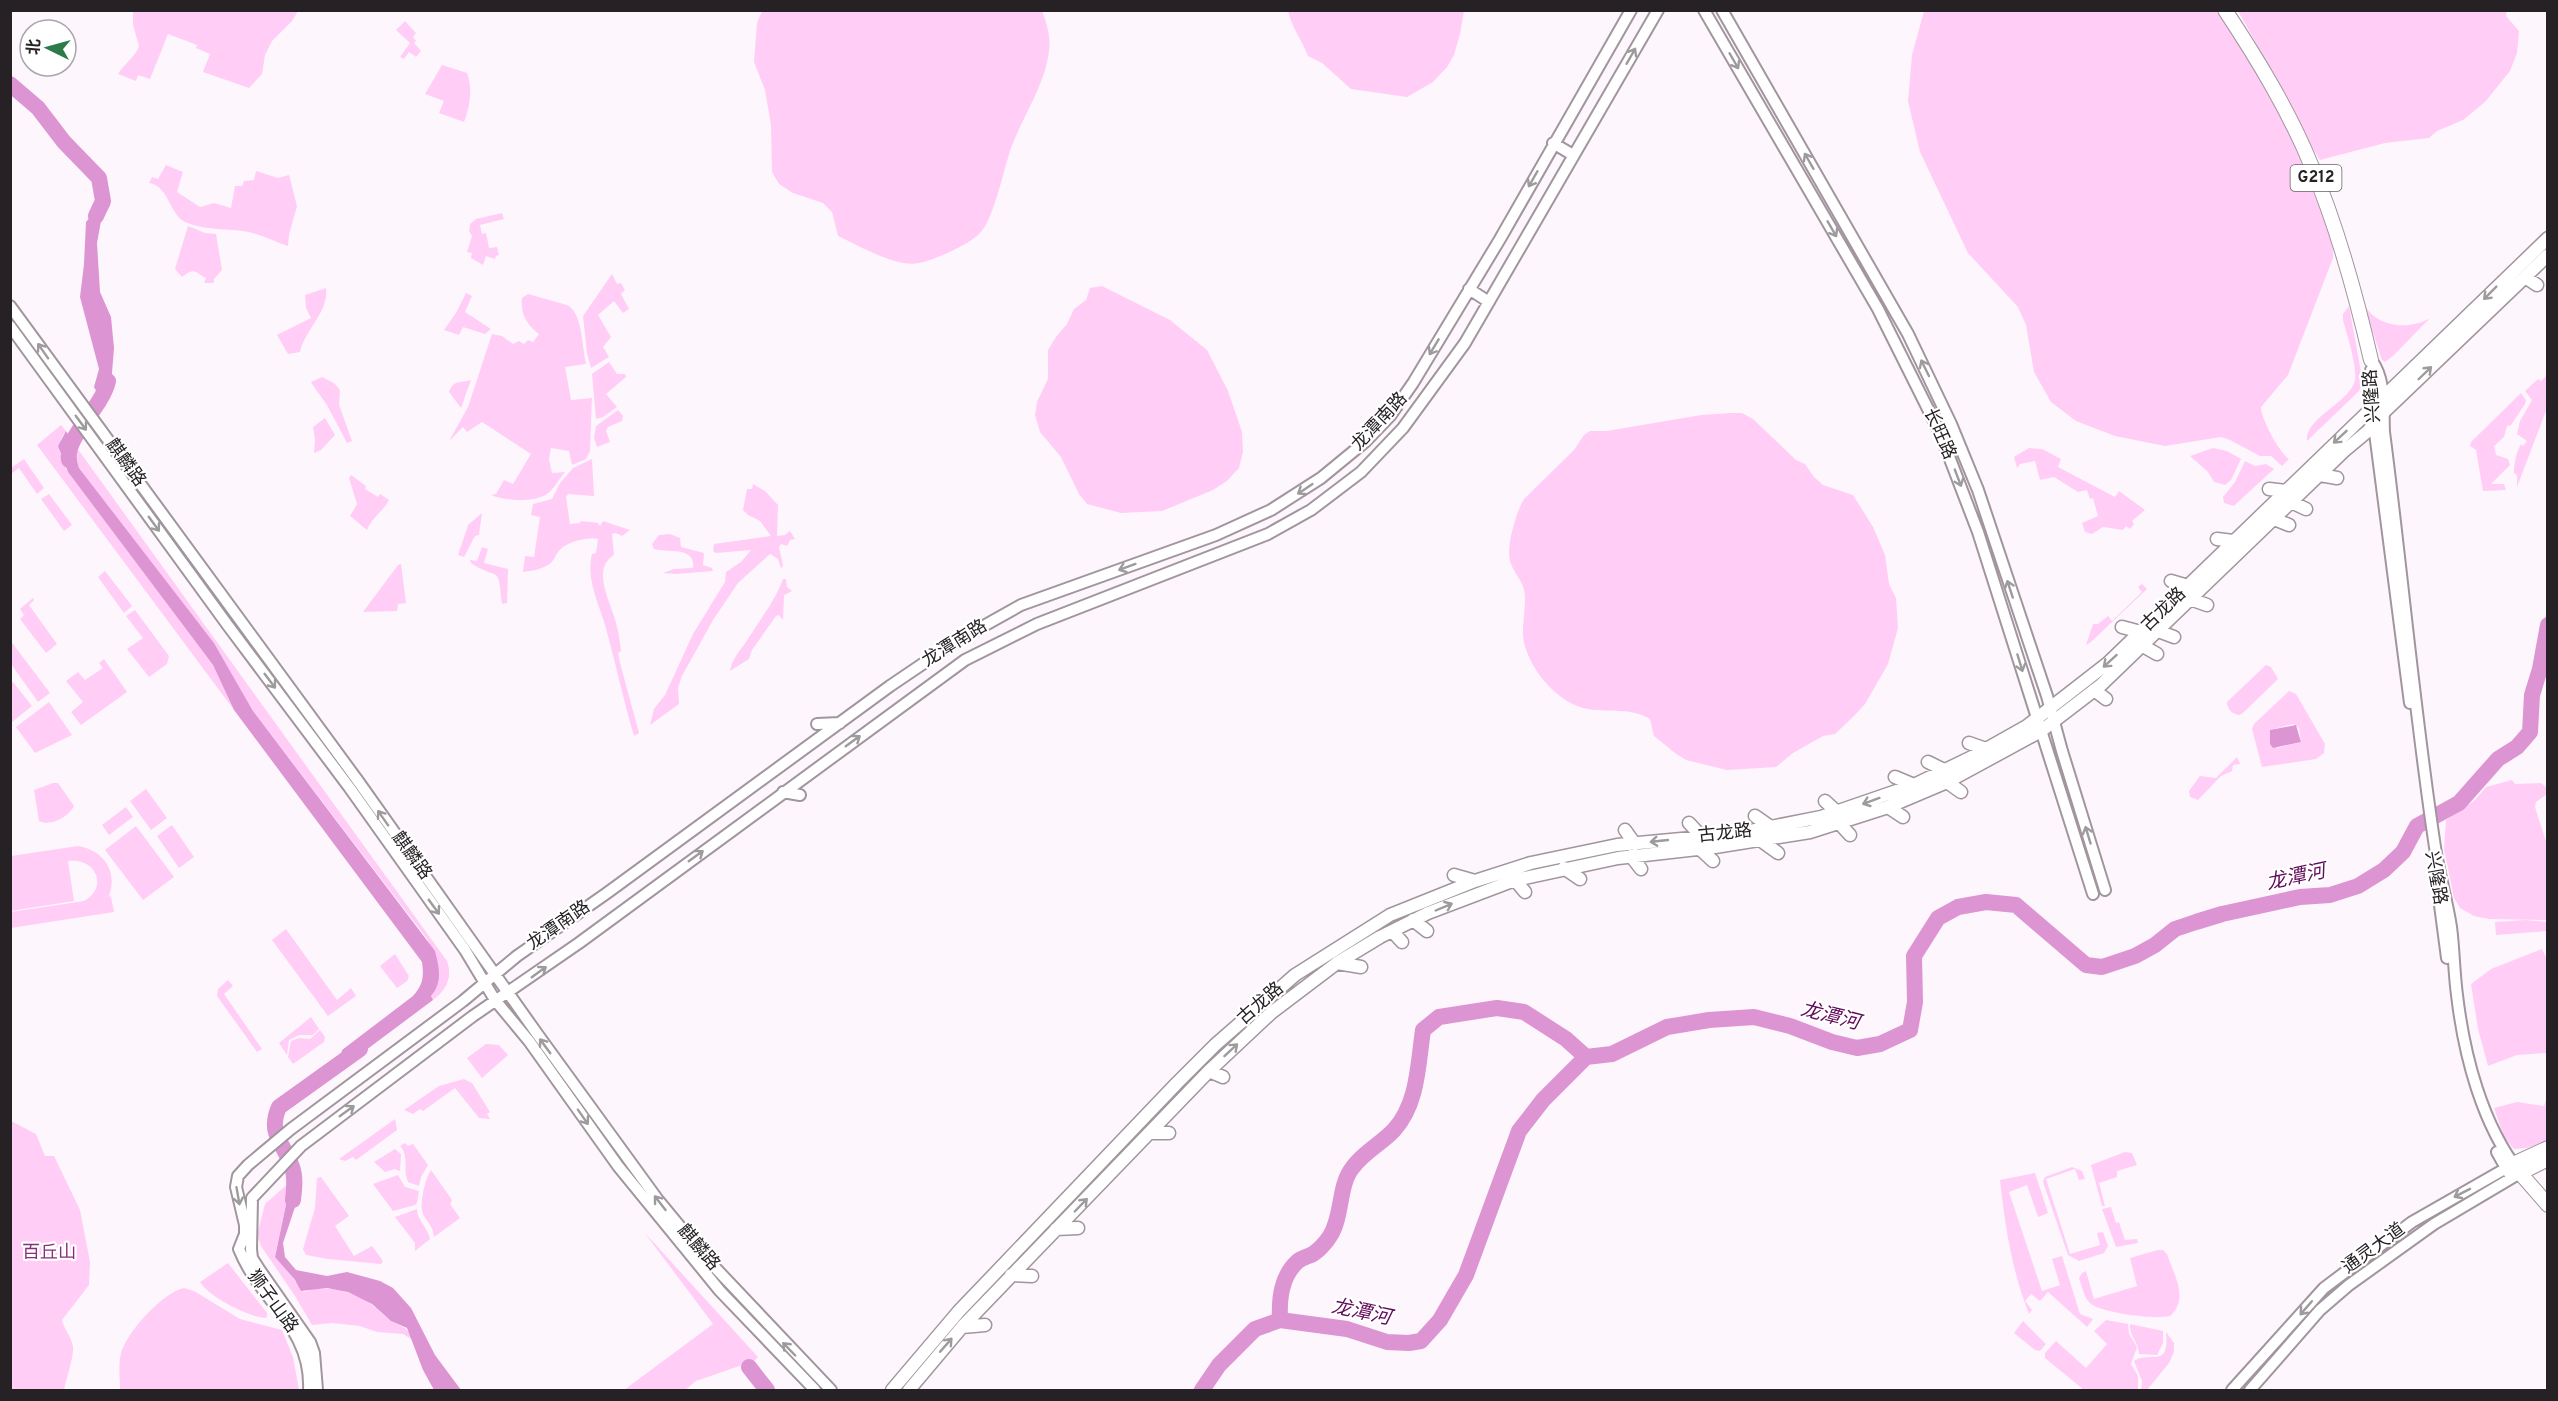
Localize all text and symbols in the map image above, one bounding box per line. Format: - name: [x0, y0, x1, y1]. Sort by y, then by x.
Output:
- north arrow: [18, 18, 78, 78]
- text: 北: [24, 38, 46, 56]
- one-way arrow: [1625, 48, 1637, 65]
- one-way arrow: [1728, 52, 1740, 69]
- one-way arrow: [1802, 153, 1814, 170]
- road number: G212: [2290, 165, 2342, 191]
- one-way arrow: [1527, 170, 1539, 187]
- one-way arrow: [1826, 220, 1838, 237]
- one-way arrow: [2483, 286, 2498, 301]
- one-way arrow: [1428, 338, 1440, 355]
- one-way arrow: [37, 343, 49, 359]
- one-way arrow: [1919, 360, 1931, 377]
- one-way arrow: [2418, 366, 2433, 380]
- street label: 兴隆路: [2360, 368, 2386, 424]
- street label: 龙潭南路: [1347, 388, 1413, 456]
- street label: 长旺路: [1918, 405, 1960, 463]
- one-way arrow: [75, 414, 87, 430]
- one-way arrow: [2332, 430, 2347, 444]
- street label: 麒麟路: [100, 434, 150, 492]
- one-way arrow: [1953, 468, 1964, 487]
- one-way arrow: [1297, 483, 1313, 495]
- one-way arrow: [148, 515, 161, 531]
- one-way arrow: [1118, 563, 1137, 574]
- one-way arrow: [2004, 580, 2015, 599]
- street label: 古龙路: [2137, 583, 2191, 637]
- street label: 龙潭南路: [918, 615, 992, 673]
- one-way arrow: [2015, 653, 2026, 672]
- one-way arrow: [2102, 654, 2117, 668]
- one-way arrow: [263, 673, 276, 689]
- one-way arrow: [845, 735, 861, 747]
- one-way arrow: [1862, 796, 1881, 807]
- one-way arrow: [377, 811, 389, 827]
- street label: 古龙路: [1697, 820, 1753, 848]
- one-way arrow: [2081, 826, 2092, 845]
- street label: 麒麟路: [386, 827, 436, 885]
- one-way arrow: [1650, 836, 1670, 847]
- street label: 兴隆路: [2419, 849, 2451, 907]
- one-way arrow: [687, 850, 703, 862]
- water label: 龙潭河: [2264, 858, 2332, 897]
- street label: 龙潭南路: [523, 896, 595, 956]
- one-way arrow: [427, 898, 440, 914]
- one-way arrow: [1434, 901, 1452, 912]
- one-way arrow: [530, 966, 546, 978]
- street label: 古龙路: [1233, 978, 1289, 1030]
- water label: 龙潭河: [1798, 997, 1866, 1038]
- one-way arrow: [539, 1038, 551, 1054]
- one-way arrow: [1224, 1043, 1239, 1057]
- one-way arrow: [339, 1105, 355, 1117]
- one-way arrow: [577, 1108, 589, 1124]
- one-way arrow: [233, 1186, 244, 1205]
- one-way arrow: [2454, 1187, 2471, 1199]
- one-way arrow: [654, 1195, 667, 1211]
- one-way arrow: [1073, 1197, 1088, 1212]
- street label: 通灵大道: [2338, 1219, 2410, 1279]
- street label: 麒麟路: [672, 1220, 724, 1276]
- park label: 百丘山: [22, 1242, 76, 1265]
- street label: 狮子山路: [242, 1266, 302, 1338]
- water label: 龙潭河: [1329, 1294, 1397, 1333]
- one-way arrow: [2299, 1300, 2312, 1316]
- one-way arrow: [939, 1338, 953, 1353]
- one-way arrow: [782, 1341, 797, 1356]

